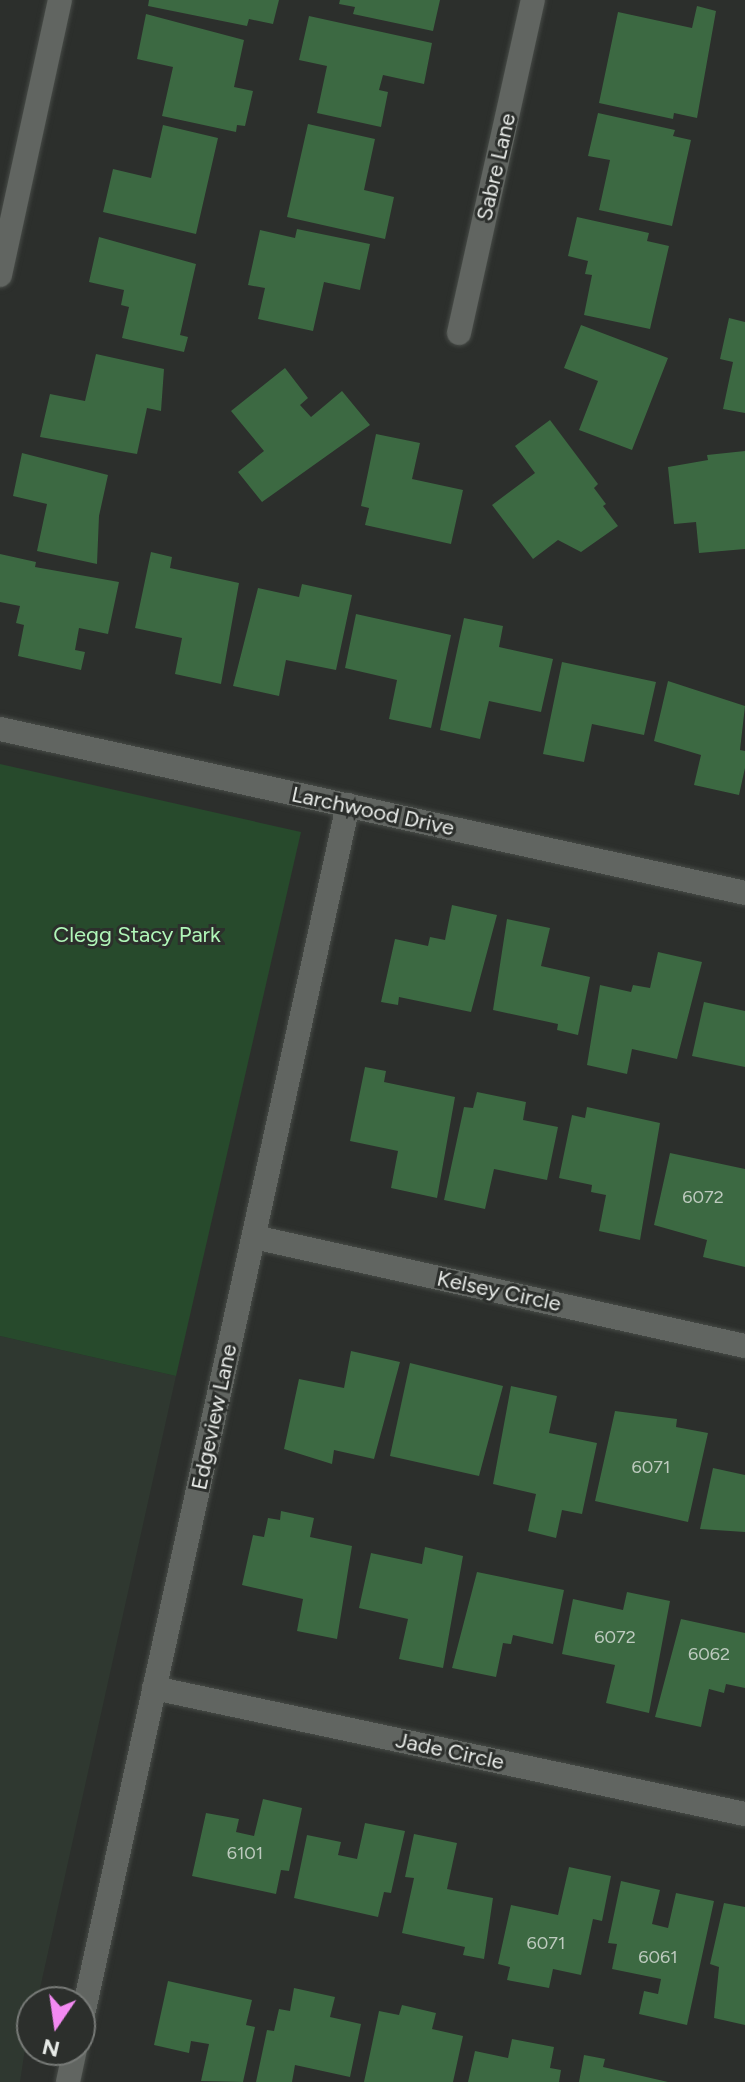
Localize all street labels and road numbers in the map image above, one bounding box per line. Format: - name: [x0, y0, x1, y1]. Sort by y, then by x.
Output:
- street label: Sabre Lane: [471, 111, 521, 223]
- street label: Larchwood Drive: [289, 781, 457, 841]
- street label: Kelsey Circle: [435, 1265, 563, 1317]
- street label: Edgeview Lane: [186, 1342, 242, 1492]
- street label: Jade Circle: [393, 1727, 507, 1775]

